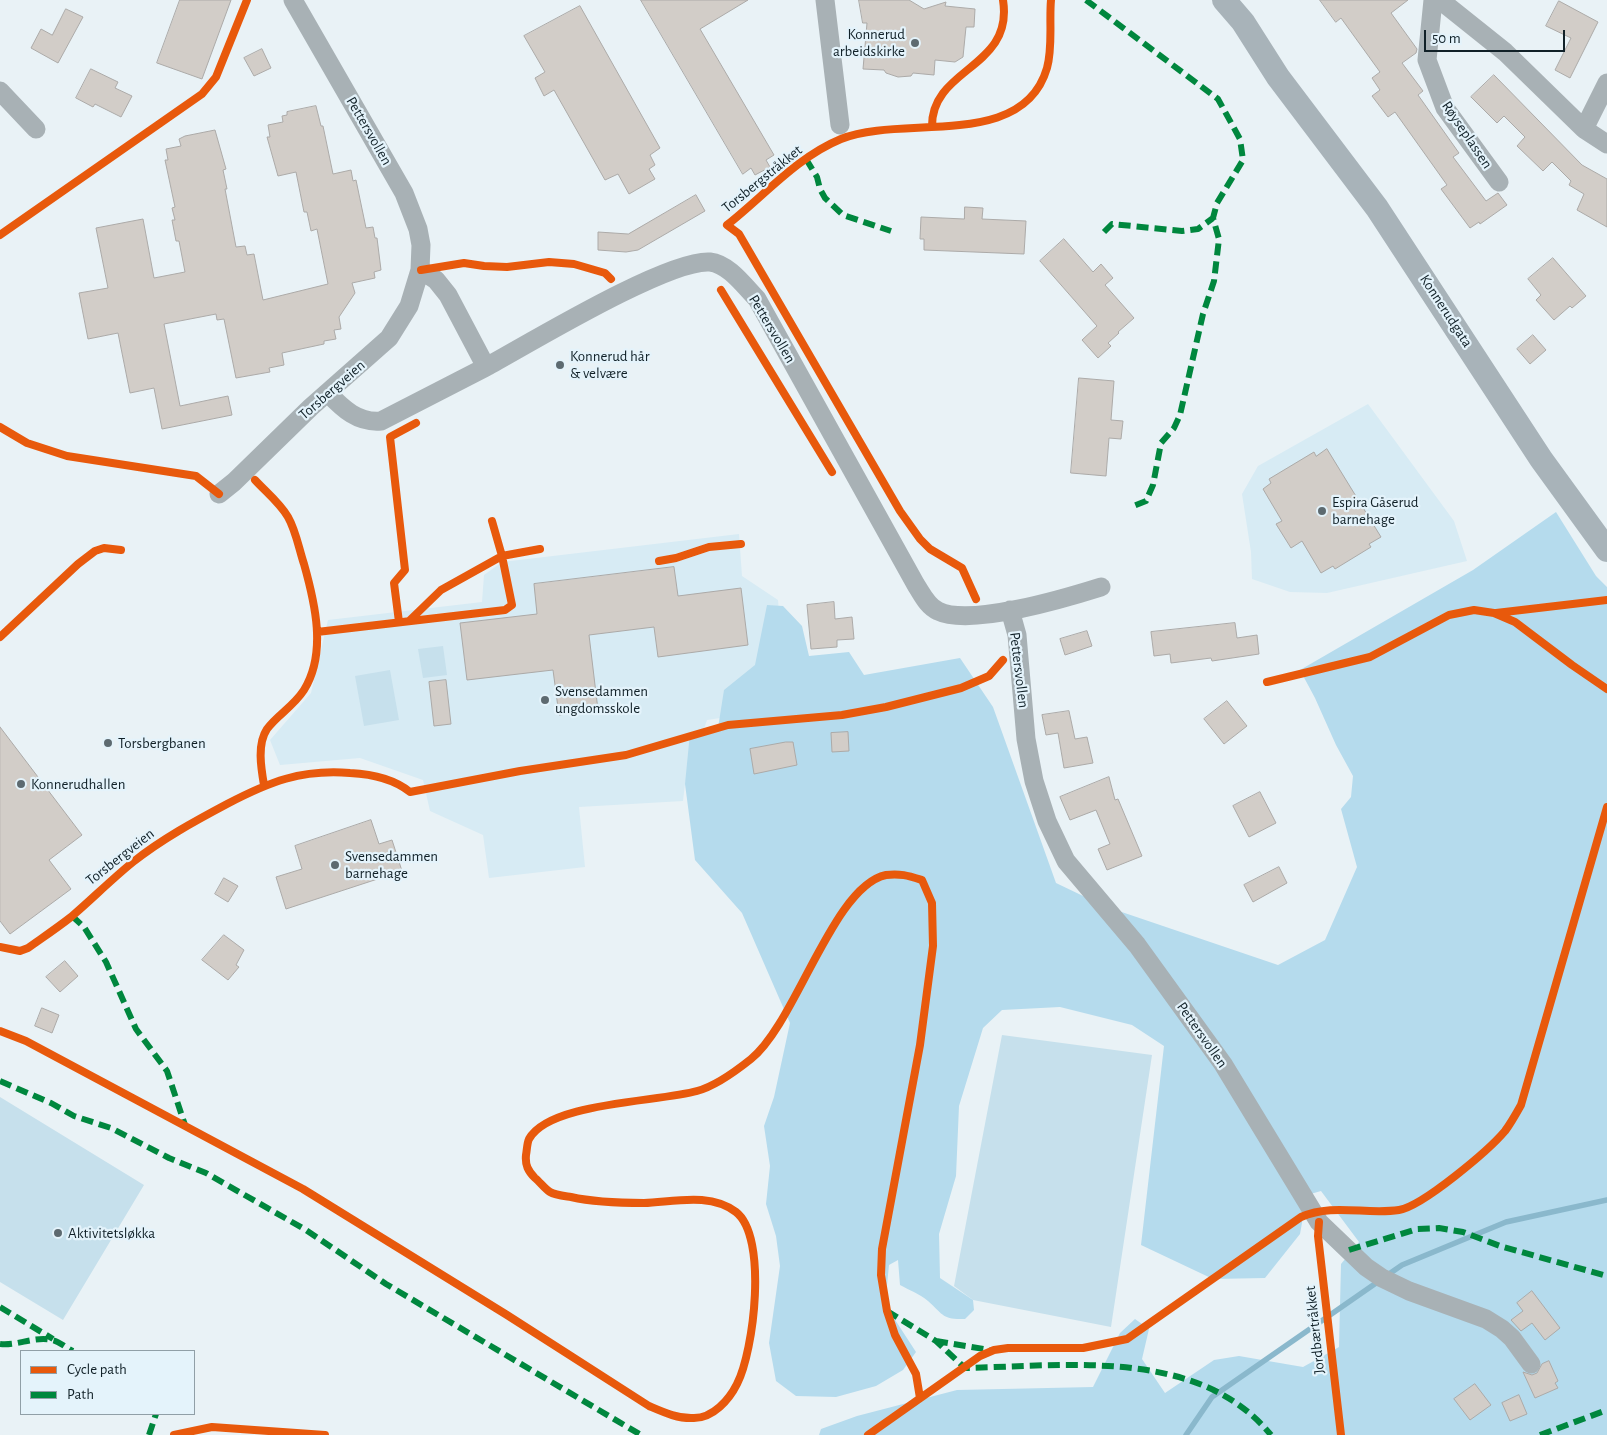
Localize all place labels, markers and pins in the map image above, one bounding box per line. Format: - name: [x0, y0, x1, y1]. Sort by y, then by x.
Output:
- place label: Konnerud arbeidskirke: [833, 25, 905, 60]
- marker: Konnerud arbeidskirke: [909, 37, 921, 49]
- place label: Konnerud hår & velvære: [570, 347, 649, 382]
- marker: Konnerud hår & velvære: [554, 359, 566, 371]
- place label: Espira Gåserud barnehage: [1332, 493, 1419, 528]
- marker: Espira Gåserud barnehage: [1316, 505, 1328, 517]
- place label: Svensedammen ungdomsskole: [555, 682, 648, 717]
- marker: Svensedammen ungdomsskole: [539, 694, 551, 706]
- place label: Torsbergbanen: [118, 734, 206, 752]
- marker: Torsbergbanen: [102, 737, 114, 749]
- place label: Konnerudhallen: [31, 775, 125, 793]
- marker: Konnerudhallen: [15, 778, 27, 790]
- place label: Svensedammen barnehage: [345, 847, 438, 882]
- marker: Svensedammen barnehage: [329, 859, 341, 871]
- place label: Aktivitetsløkka: [68, 1224, 155, 1242]
- marker: Aktivitetsløkka: [52, 1227, 64, 1239]

